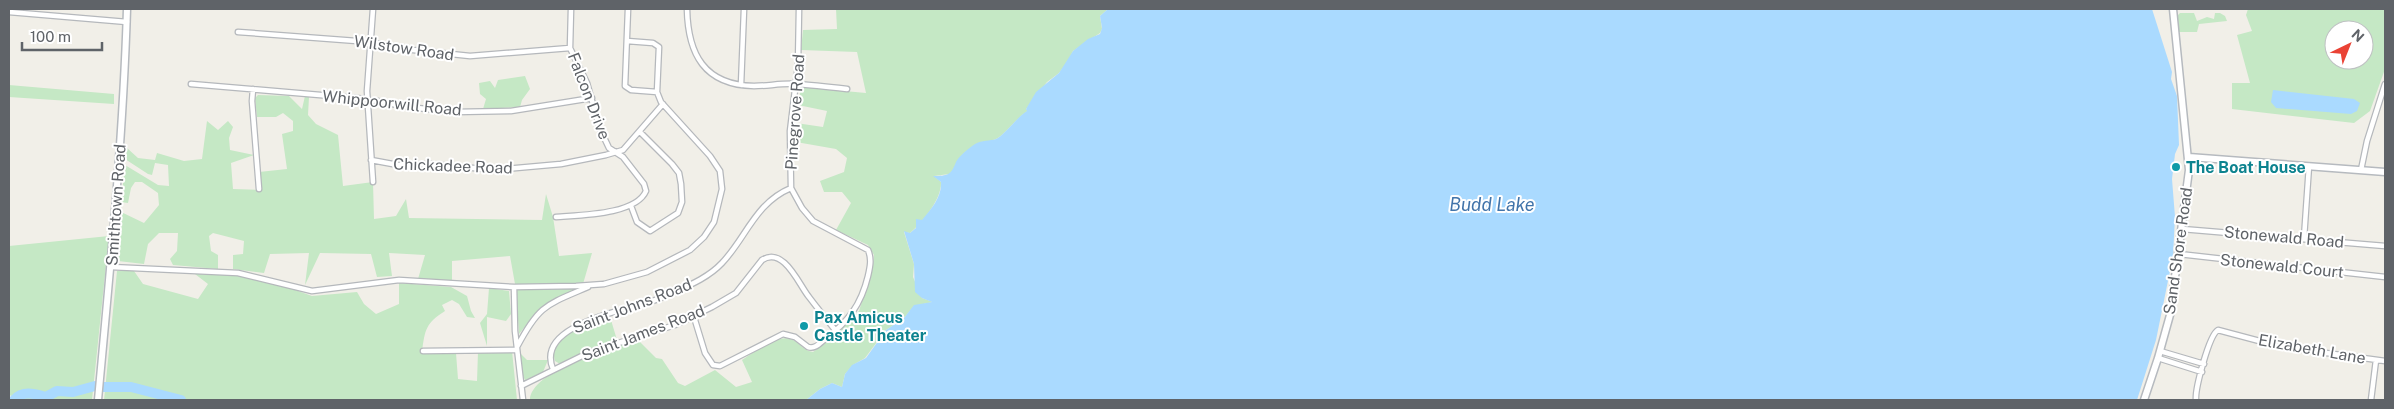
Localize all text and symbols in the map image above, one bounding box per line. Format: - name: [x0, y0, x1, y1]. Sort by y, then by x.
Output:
- scale bar: [22, 20, 102, 52]
- north arrow: [2324, 20, 2374, 70]
- text: N: [2348, 26, 2367, 45]
- text: 100 m: [30, 28, 71, 45]
- street label: Wilstow Road: [353, 32, 455, 64]
- street label: Falcon Drive: [564, 50, 614, 142]
- street label: Pinegrove Road: [781, 53, 809, 171]
- street label: Whippoorwill Road: [321, 86, 463, 120]
- street label: Smithtown Road: [102, 143, 130, 267]
- street label: Chickadee Road: [393, 154, 513, 178]
- place label: The Boat House: [2186, 158, 2306, 177]
- marker: The Boat House: [2170, 161, 2182, 173]
- street label: Sand Shore Road: [2160, 186, 2196, 316]
- water label: Budd Lake: [1449, 194, 1535, 215]
- street label: Stonewald Road: [2223, 222, 2345, 252]
- street label: Stonewald Court: [2219, 250, 2345, 282]
- street label: Saint Johns Road: [570, 275, 694, 337]
- street label: Saint James Road: [579, 301, 707, 365]
- place label: Pax Amicus Castle Theater: [814, 308, 927, 345]
- marker: Pax Amicus Castle Theater: [798, 320, 810, 332]
- street label: Elizabeth Lane: [2257, 330, 2367, 368]

